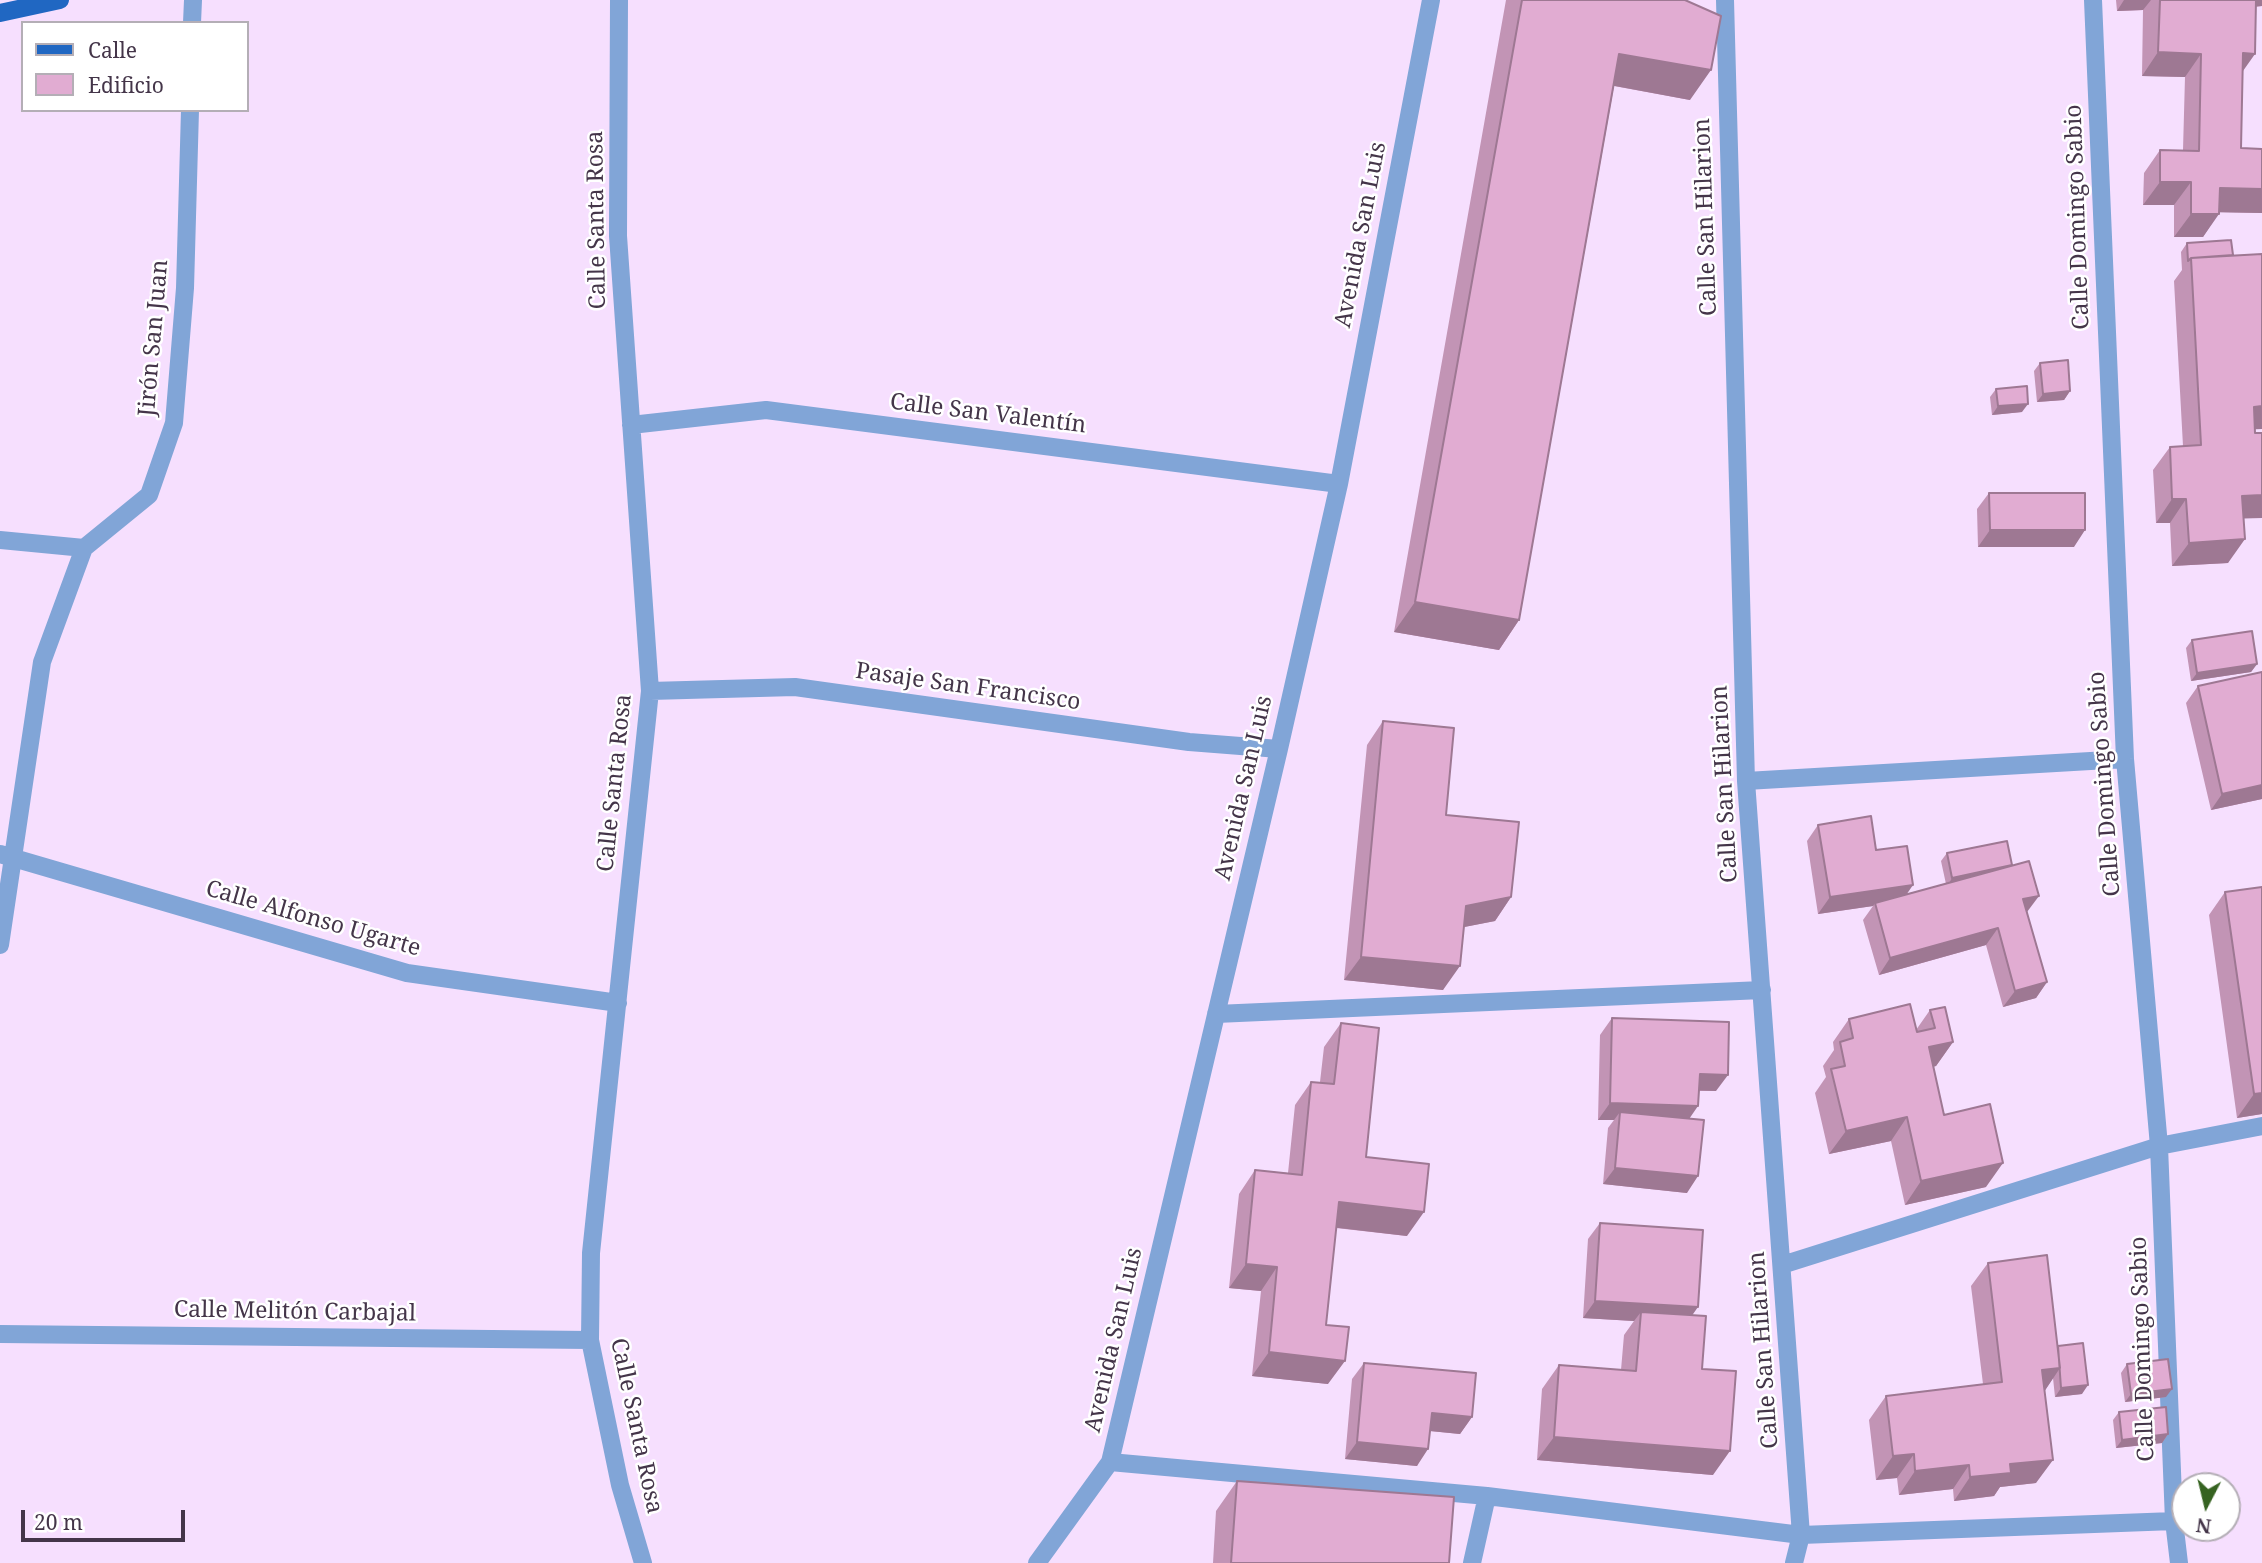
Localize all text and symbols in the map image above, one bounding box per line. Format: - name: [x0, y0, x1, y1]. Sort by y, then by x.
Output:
- legend: [21, 21, 248, 112]
- text: Calle: [88, 36, 137, 64]
- text: Edificio: [88, 71, 164, 99]
- street label: Calle Domingo Sabio: [2060, 104, 2096, 330]
- street label: Calle San Hilarion: [1689, 118, 1723, 316]
- street label: Calle Santa Rosa: [582, 130, 612, 310]
- street label: Avenida San Luis: [1329, 140, 1393, 330]
- street label: Jirón San Juan: [133, 258, 175, 418]
- street label: Calle San Valentín: [888, 388, 1088, 440]
- street label: Pasaje San Francisco: [854, 658, 1082, 716]
- street label: Calle Domingo Sabio: [2083, 671, 2127, 897]
- street label: Calle San Hilarion: [1706, 684, 1744, 884]
- street label: Calle Santa Rosa: [592, 693, 638, 873]
- street label: Avenida San Luis: [1209, 693, 1279, 883]
- street label: Calle Alfonso Ugarte: [202, 875, 424, 963]
- street label: Calle Domingo Sabio: [2125, 1236, 2161, 1462]
- street label: Avenida San Luis: [1079, 1245, 1149, 1435]
- street label: Calle San Hilarion: [1743, 1250, 1785, 1450]
- street label: Calle Melitón Carbajal: [174, 1296, 416, 1328]
- street label: Calle Santa Rosa: [604, 1336, 668, 1516]
- north arrow: [2171, 1472, 2241, 1542]
- scale bar: [24, 1496, 189, 1540]
- text: 20 m: [34, 1508, 83, 1536]
- text: N: [2195, 1512, 2213, 1540]

